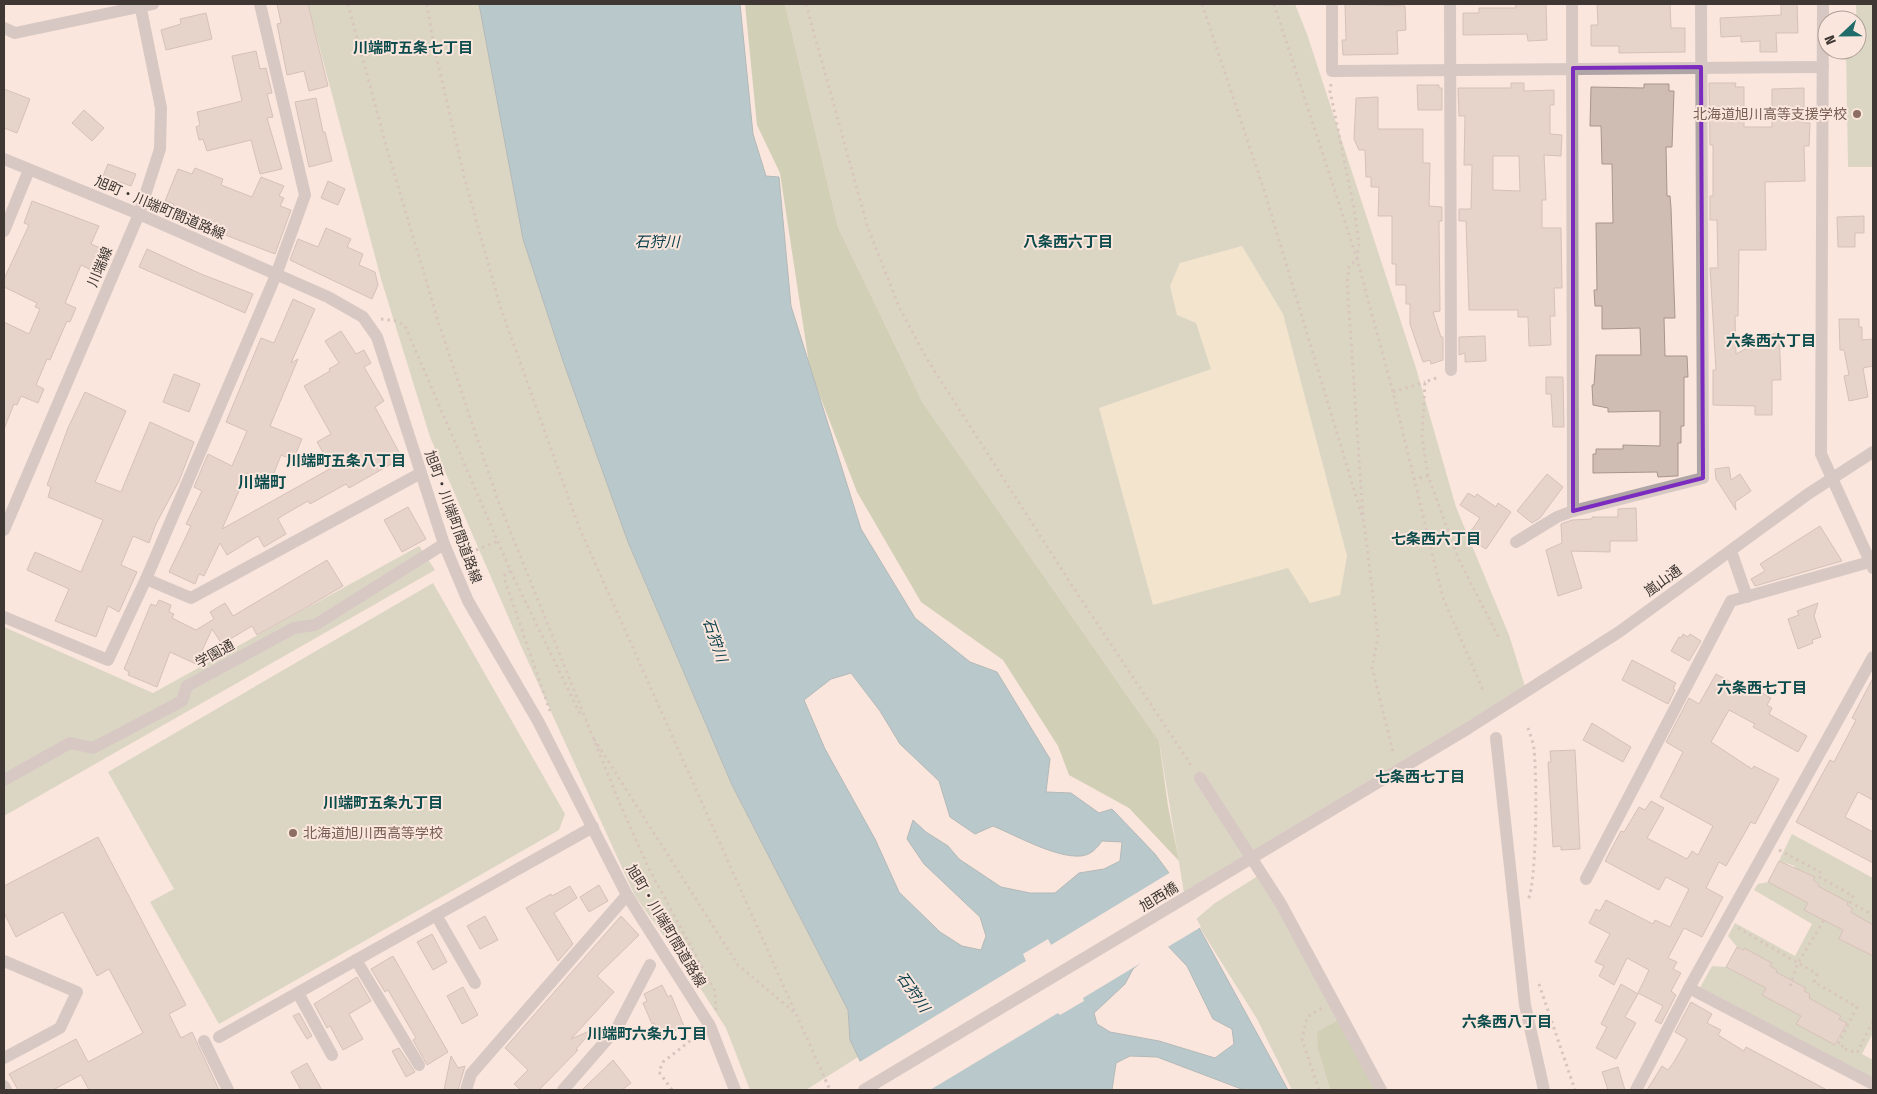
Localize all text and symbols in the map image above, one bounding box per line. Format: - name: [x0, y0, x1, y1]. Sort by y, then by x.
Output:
- north arrow: [1817, 10, 1867, 60]
- text: N: [1821, 33, 1840, 47]
- district label: 川端町五条七丁目: [353, 39, 473, 57]
- place label: 北海道旭川高等支援学校: [1693, 106, 1847, 123]
- marker: 北海道旭川高等支援学校: [1851, 108, 1863, 120]
- street label: 旭町・川端町間道路線: [92, 173, 228, 243]
- water label: 石狩川: [634, 233, 681, 251]
- district label: 八条西六丁目: [1023, 233, 1113, 251]
- street label: 川端線: [84, 244, 116, 290]
- district label: 六条西六丁目: [1726, 332, 1816, 350]
- street label: 旭町・川端町間道路線: [421, 448, 485, 586]
- district label: 川端町五条八丁目: [286, 452, 406, 470]
- district label: 川端町: [238, 473, 286, 492]
- district label: 七条西六丁目: [1391, 530, 1481, 548]
- street label: 嵐山通: [1641, 562, 1685, 600]
- water label: 石狩川: [699, 616, 731, 666]
- street label: 学園通: [193, 636, 237, 672]
- district label: 六条西七丁目: [1717, 679, 1807, 697]
- district label: 七条西七丁目: [1375, 768, 1465, 786]
- district label: 川端町五条九丁目: [323, 794, 443, 812]
- place label: 北海道旭川西高等学校: [303, 825, 443, 842]
- marker: 北海道旭川西高等学校: [287, 827, 299, 839]
- street label: 旭町・川端町間道路線: [623, 862, 709, 990]
- street label: 旭西橋: [1137, 879, 1181, 915]
- water label: 石狩川: [893, 968, 934, 1017]
- district label: 六条西八丁目: [1462, 1013, 1552, 1031]
- district label: 川端町六条九丁目: [587, 1025, 707, 1043]

